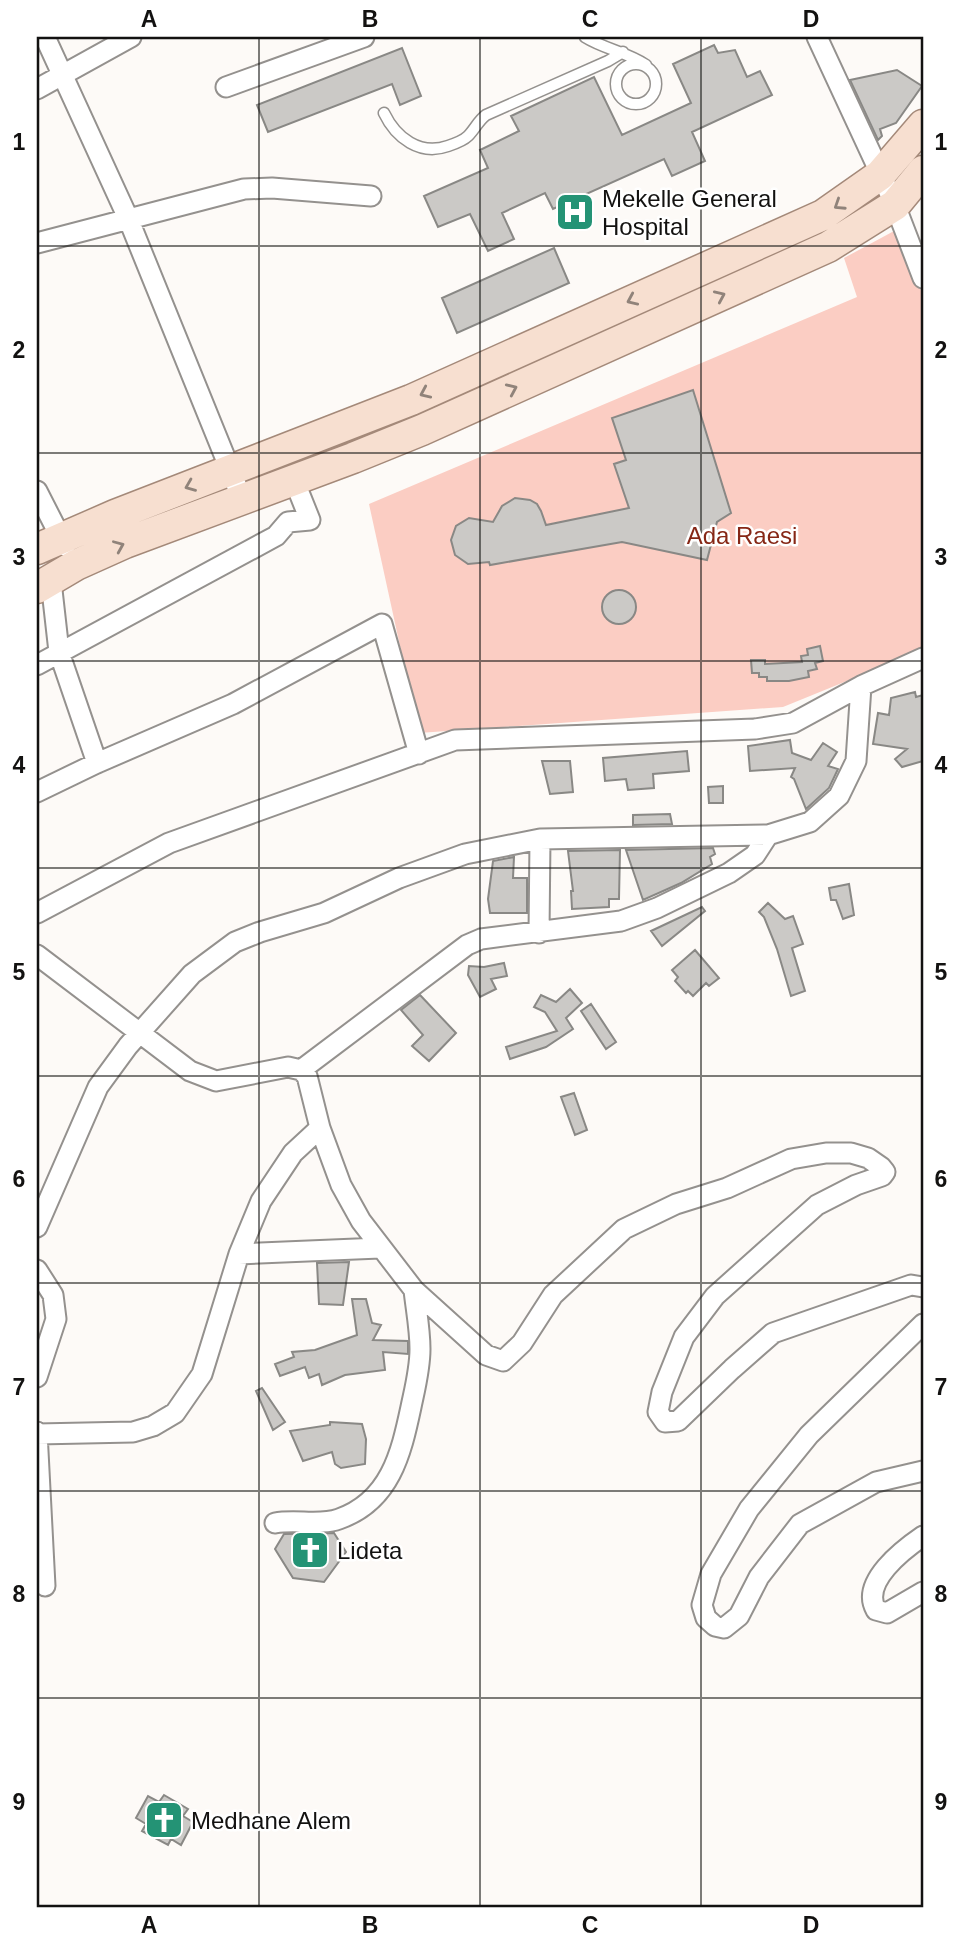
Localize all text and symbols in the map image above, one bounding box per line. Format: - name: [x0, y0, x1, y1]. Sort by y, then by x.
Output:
- text: A: [141, 6, 157, 32]
- text: B: [362, 6, 378, 32]
- text: C: [582, 6, 598, 32]
- text: D: [803, 6, 819, 32]
- text: 1: [13, 129, 26, 155]
- text: 1: [935, 129, 948, 155]
- place label: Mekelle General Hospital: [602, 185, 777, 240]
- hospital icon: Mekelle General Hospital: [554, 191, 596, 233]
- one-way arrow: [833, 197, 846, 210]
- one-way arrow: [713, 290, 725, 304]
- one-way arrow: [627, 292, 640, 306]
- text: 2: [13, 337, 25, 363]
- text: 2: [935, 337, 947, 363]
- one-way arrow: [505, 383, 518, 397]
- one-way arrow: [420, 385, 432, 399]
- one-way arrow: [185, 477, 197, 491]
- park label: Ada Raesi: [687, 522, 797, 549]
- one-way arrow: [112, 540, 124, 554]
- text: 3: [13, 544, 25, 570]
- text: 3: [935, 544, 947, 570]
- text: 4: [13, 752, 26, 778]
- text: 4: [935, 752, 948, 778]
- text: 5: [13, 959, 26, 985]
- text: 5: [935, 959, 948, 985]
- text: 6: [13, 1166, 25, 1192]
- text: 6: [935, 1166, 947, 1192]
- text: 7: [13, 1374, 25, 1400]
- text: 7: [935, 1374, 947, 1400]
- church icon: Lideta: [289, 1529, 331, 1571]
- place label: Lideta: [337, 1537, 403, 1564]
- text: 8: [13, 1581, 26, 1607]
- text: 8: [935, 1581, 948, 1607]
- text: 9: [13, 1789, 25, 1815]
- text: 9: [935, 1789, 947, 1815]
- church icon: Medhane Alem: [143, 1799, 185, 1841]
- place label: Medhane Alem: [191, 1807, 351, 1834]
- text: A: [141, 1912, 157, 1938]
- text: B: [362, 1912, 378, 1938]
- text: C: [582, 1912, 598, 1938]
- text: D: [803, 1912, 819, 1938]

